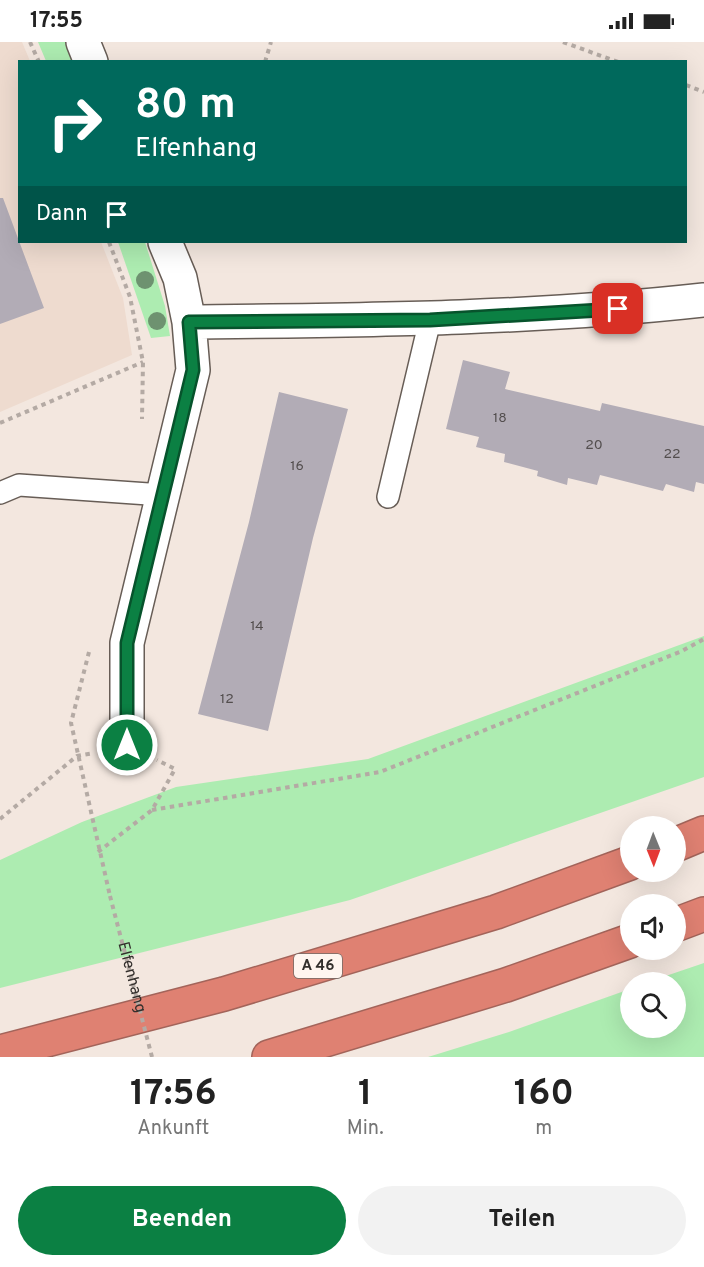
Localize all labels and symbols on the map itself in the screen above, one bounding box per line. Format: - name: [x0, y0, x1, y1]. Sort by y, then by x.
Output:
- pin: [592, 283, 643, 334]
- house number: 18: [493, 410, 507, 427]
- house number: 20: [585, 437, 603, 454]
- house number: 22: [663, 446, 681, 463]
- house number: 16: [290, 458, 304, 475]
- house number: 14: [250, 618, 264, 635]
- house number: 12: [220, 691, 234, 708]
- position arrow: [95, 713, 159, 777]
- north arrow: [620, 816, 686, 882]
- street label: Elfenhang: [112, 940, 150, 1015]
- road number: A 46: [294, 954, 342, 978]

